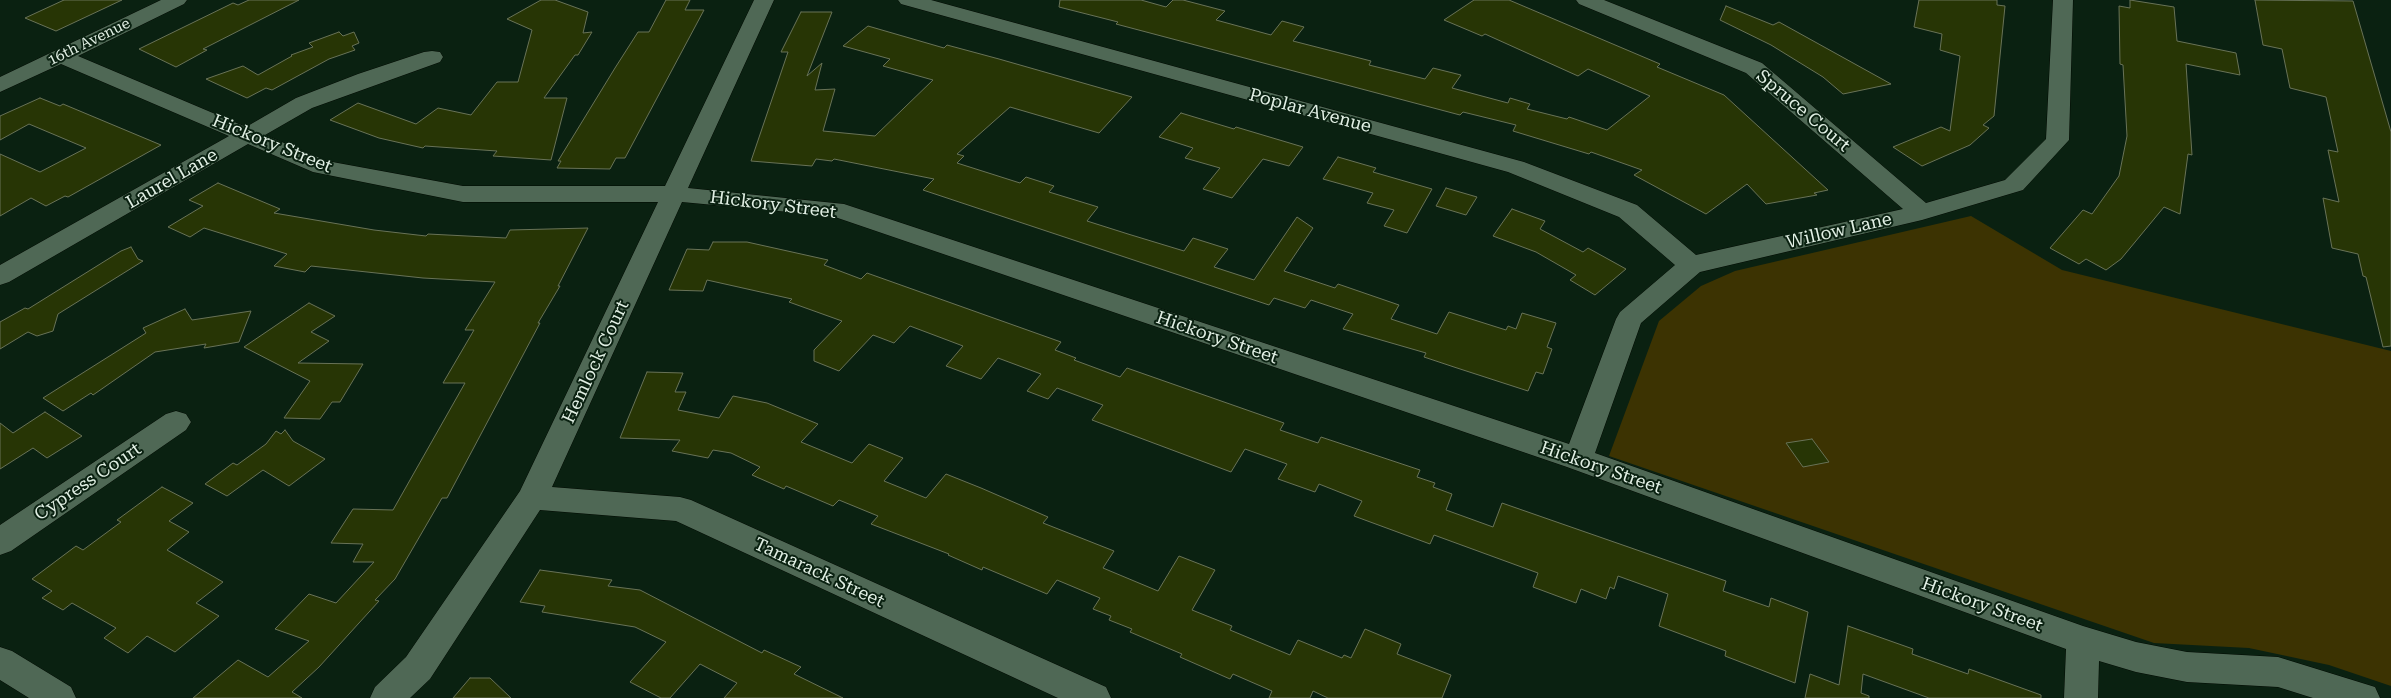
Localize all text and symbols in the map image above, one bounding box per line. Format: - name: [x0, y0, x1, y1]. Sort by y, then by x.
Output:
- street label: 16th Avenue: [45, 14, 133, 70]
- street label: Spruce Court: [1752, 66, 1854, 156]
- street label: Poplar Avenue: [1246, 84, 1374, 138]
- street label: Hickory Street: [209, 110, 335, 178]
- street label: Laurel Lane: [123, 144, 221, 214]
- street label: Hickory Street: [709, 187, 837, 223]
- street label: Willow Lane: [1784, 208, 1894, 254]
- street label: Hemlock Court: [558, 297, 634, 427]
- street label: Hickory Street: [1153, 307, 1281, 369]
- street label: Hickory Street: [1537, 437, 1665, 499]
- street label: Cypress Court: [31, 438, 145, 526]
- street label: Tamarack Street: [750, 533, 888, 613]
- street label: Hickory Street: [1918, 573, 2046, 637]

